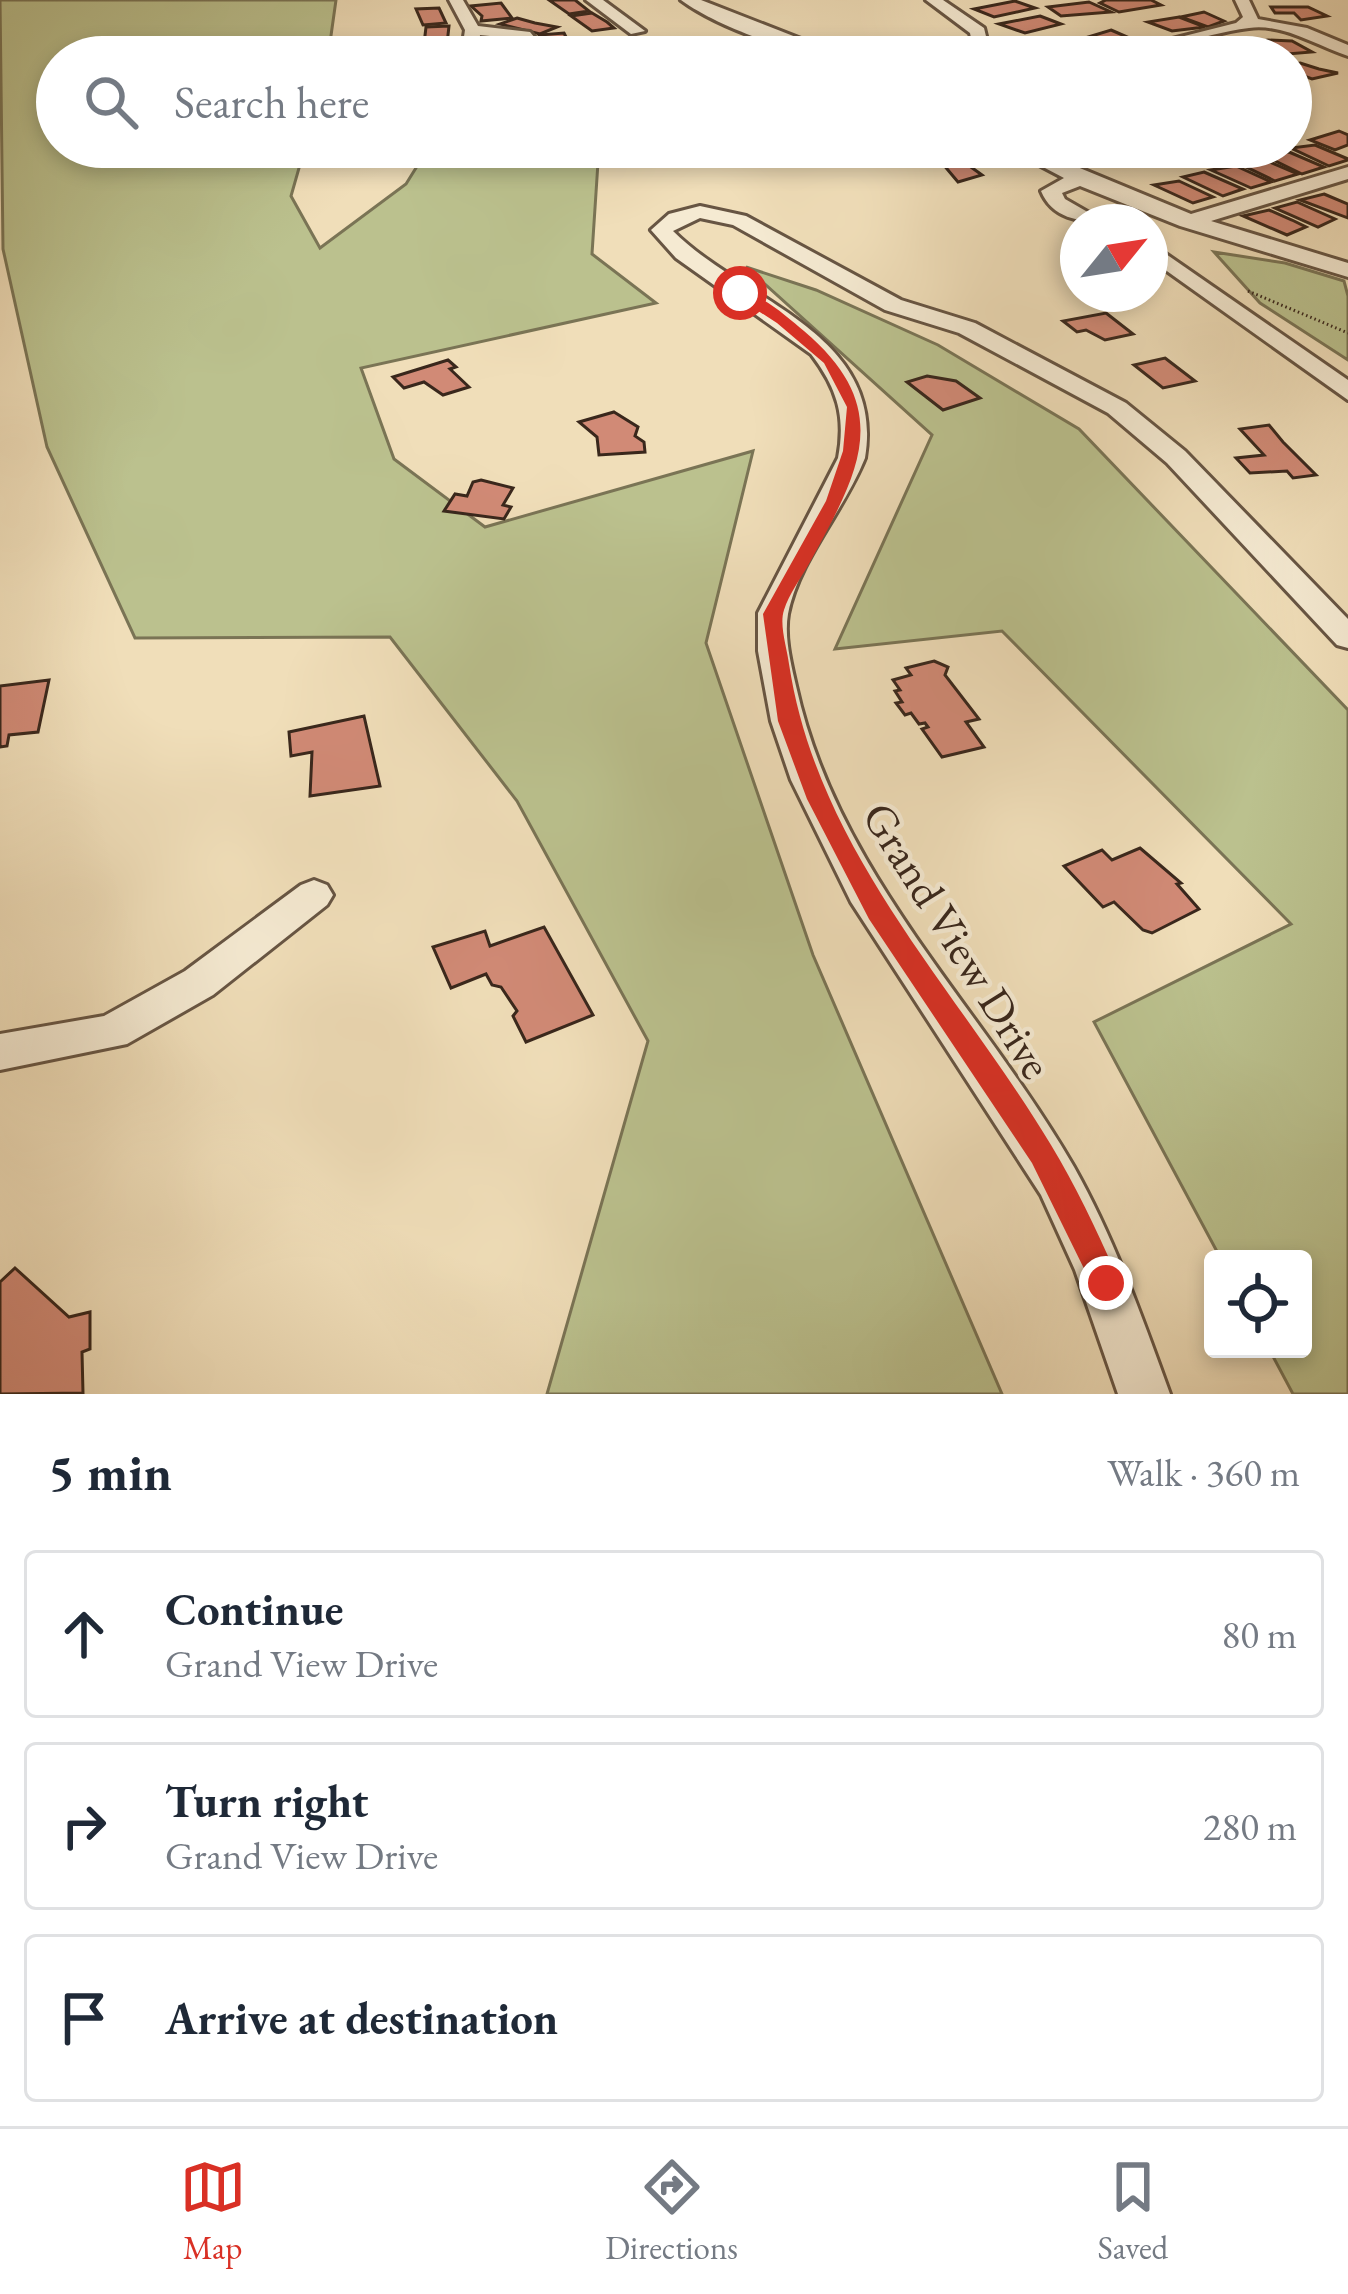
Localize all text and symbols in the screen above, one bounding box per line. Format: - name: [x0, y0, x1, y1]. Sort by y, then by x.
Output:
- search box: [36, 36, 1312, 168]
- icon: search: [78, 69, 144, 135]
- text: Search here: [174, 73, 369, 131]
- north arrow: [1060, 204, 1168, 312]
- route start: [713, 266, 767, 320]
- street label: Grand View Drive: [850, 791, 1066, 1089]
- map controls: [1204, 1250, 1312, 1358]
- button: locate: [1204, 1250, 1312, 1358]
- route end: [1079, 1256, 1133, 1310]
- text: 5 min: [48, 1439, 172, 1505]
- text: Walk · 360 m: [1107, 1447, 1300, 1498]
- text: Continue: [165, 1580, 343, 1638]
- icon: ahead: [51, 1601, 117, 1667]
- text: 80 m: [1221, 1609, 1297, 1660]
- text: Grand View Drive: [165, 1638, 438, 1689]
- text: Turn right: [165, 1772, 368, 1830]
- icon: right: [51, 1793, 117, 1859]
- text: 280 m: [1203, 1801, 1297, 1852]
- text: Grand View Drive: [165, 1830, 438, 1881]
- icon: arrive: [51, 1985, 117, 2051]
- text: Arrive at destination: [165, 1989, 558, 2047]
- tab: Map: [180, 2154, 246, 2269]
- tab: Directions: [605, 2154, 738, 2269]
- tab: Saved: [1098, 2154, 1168, 2269]

